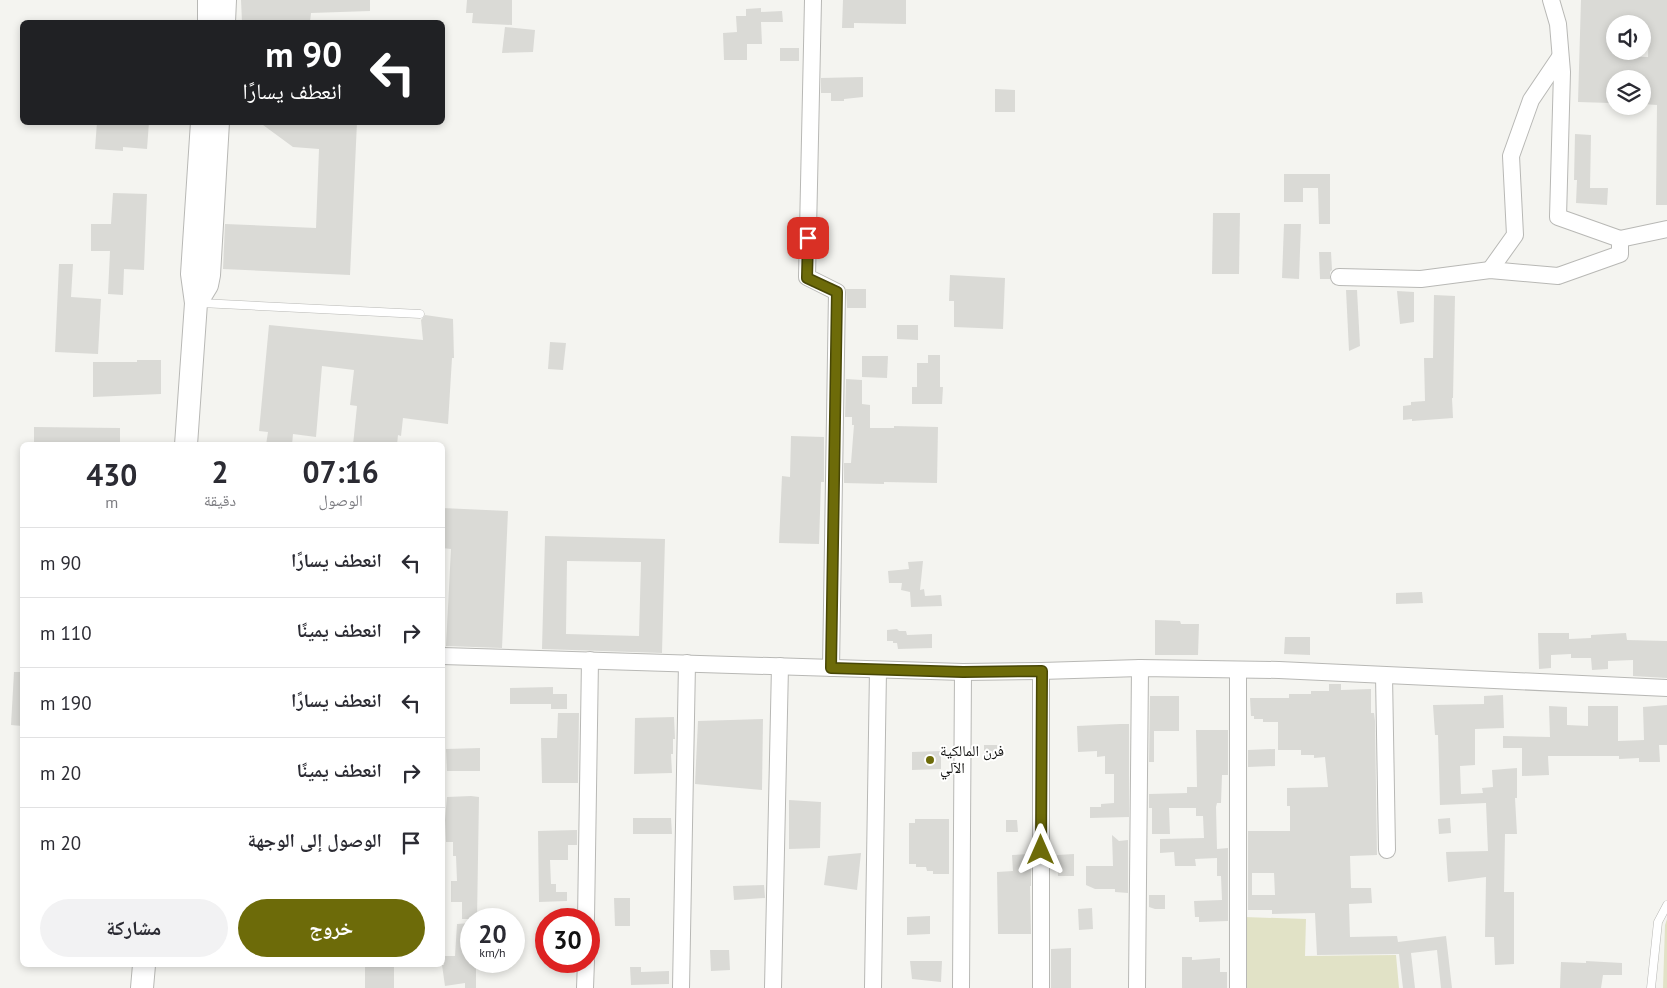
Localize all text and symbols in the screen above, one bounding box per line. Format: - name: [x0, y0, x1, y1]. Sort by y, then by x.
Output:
- map controls: [1606, 15, 1651, 115]
- button: sound: [1606, 15, 1651, 60]
- text: 90 m: [265, 31, 342, 77]
- icon: left: [360, 40, 425, 105]
- button: layers: [1606, 70, 1651, 115]
- text: انعطف يسارًا: [242, 77, 342, 105]
- pin: [787, 217, 829, 259]
- icon: arrive: [794, 224, 822, 252]
- text: 2: [211, 452, 228, 491]
- text: 07:16: [303, 452, 379, 491]
- text: 430: [86, 455, 137, 494]
- text: دقيقة: [204, 490, 236, 510]
- text: الوصول: [318, 490, 363, 510]
- text: m: [105, 492, 118, 512]
- text: انعطف يسارًا: [291, 548, 382, 572]
- icon: left: [397, 549, 425, 577]
- text: 90 m: [40, 551, 81, 575]
- text: انعطف يمينًا: [297, 618, 382, 642]
- icon: right: [397, 619, 425, 647]
- text: 110 m: [40, 621, 92, 645]
- text: انعطف يسارًا: [291, 688, 382, 712]
- icon: left: [397, 689, 425, 717]
- text: 190 m: [40, 691, 92, 715]
- place label: فرن المالكية الآلي: [940, 741, 1004, 780]
- marker: فرن المالكية الآلي: [924, 754, 936, 766]
- text: انعطف يمينًا: [297, 758, 382, 782]
- icon: right: [397, 759, 425, 787]
- text: 20 m: [40, 761, 81, 785]
- position arrow: [1014, 823, 1066, 875]
- text: الوصول إلى الوجهة: [247, 828, 382, 852]
- icon: arrive: [397, 829, 425, 857]
- text: 20 m: [40, 831, 81, 855]
- button: مشاركة: [40, 899, 228, 957]
- button: خروج: [238, 899, 425, 957]
- speed limit sign: 30: [535, 908, 600, 973]
- text: 20: [478, 918, 507, 950]
- text: km/h: [479, 945, 506, 960]

